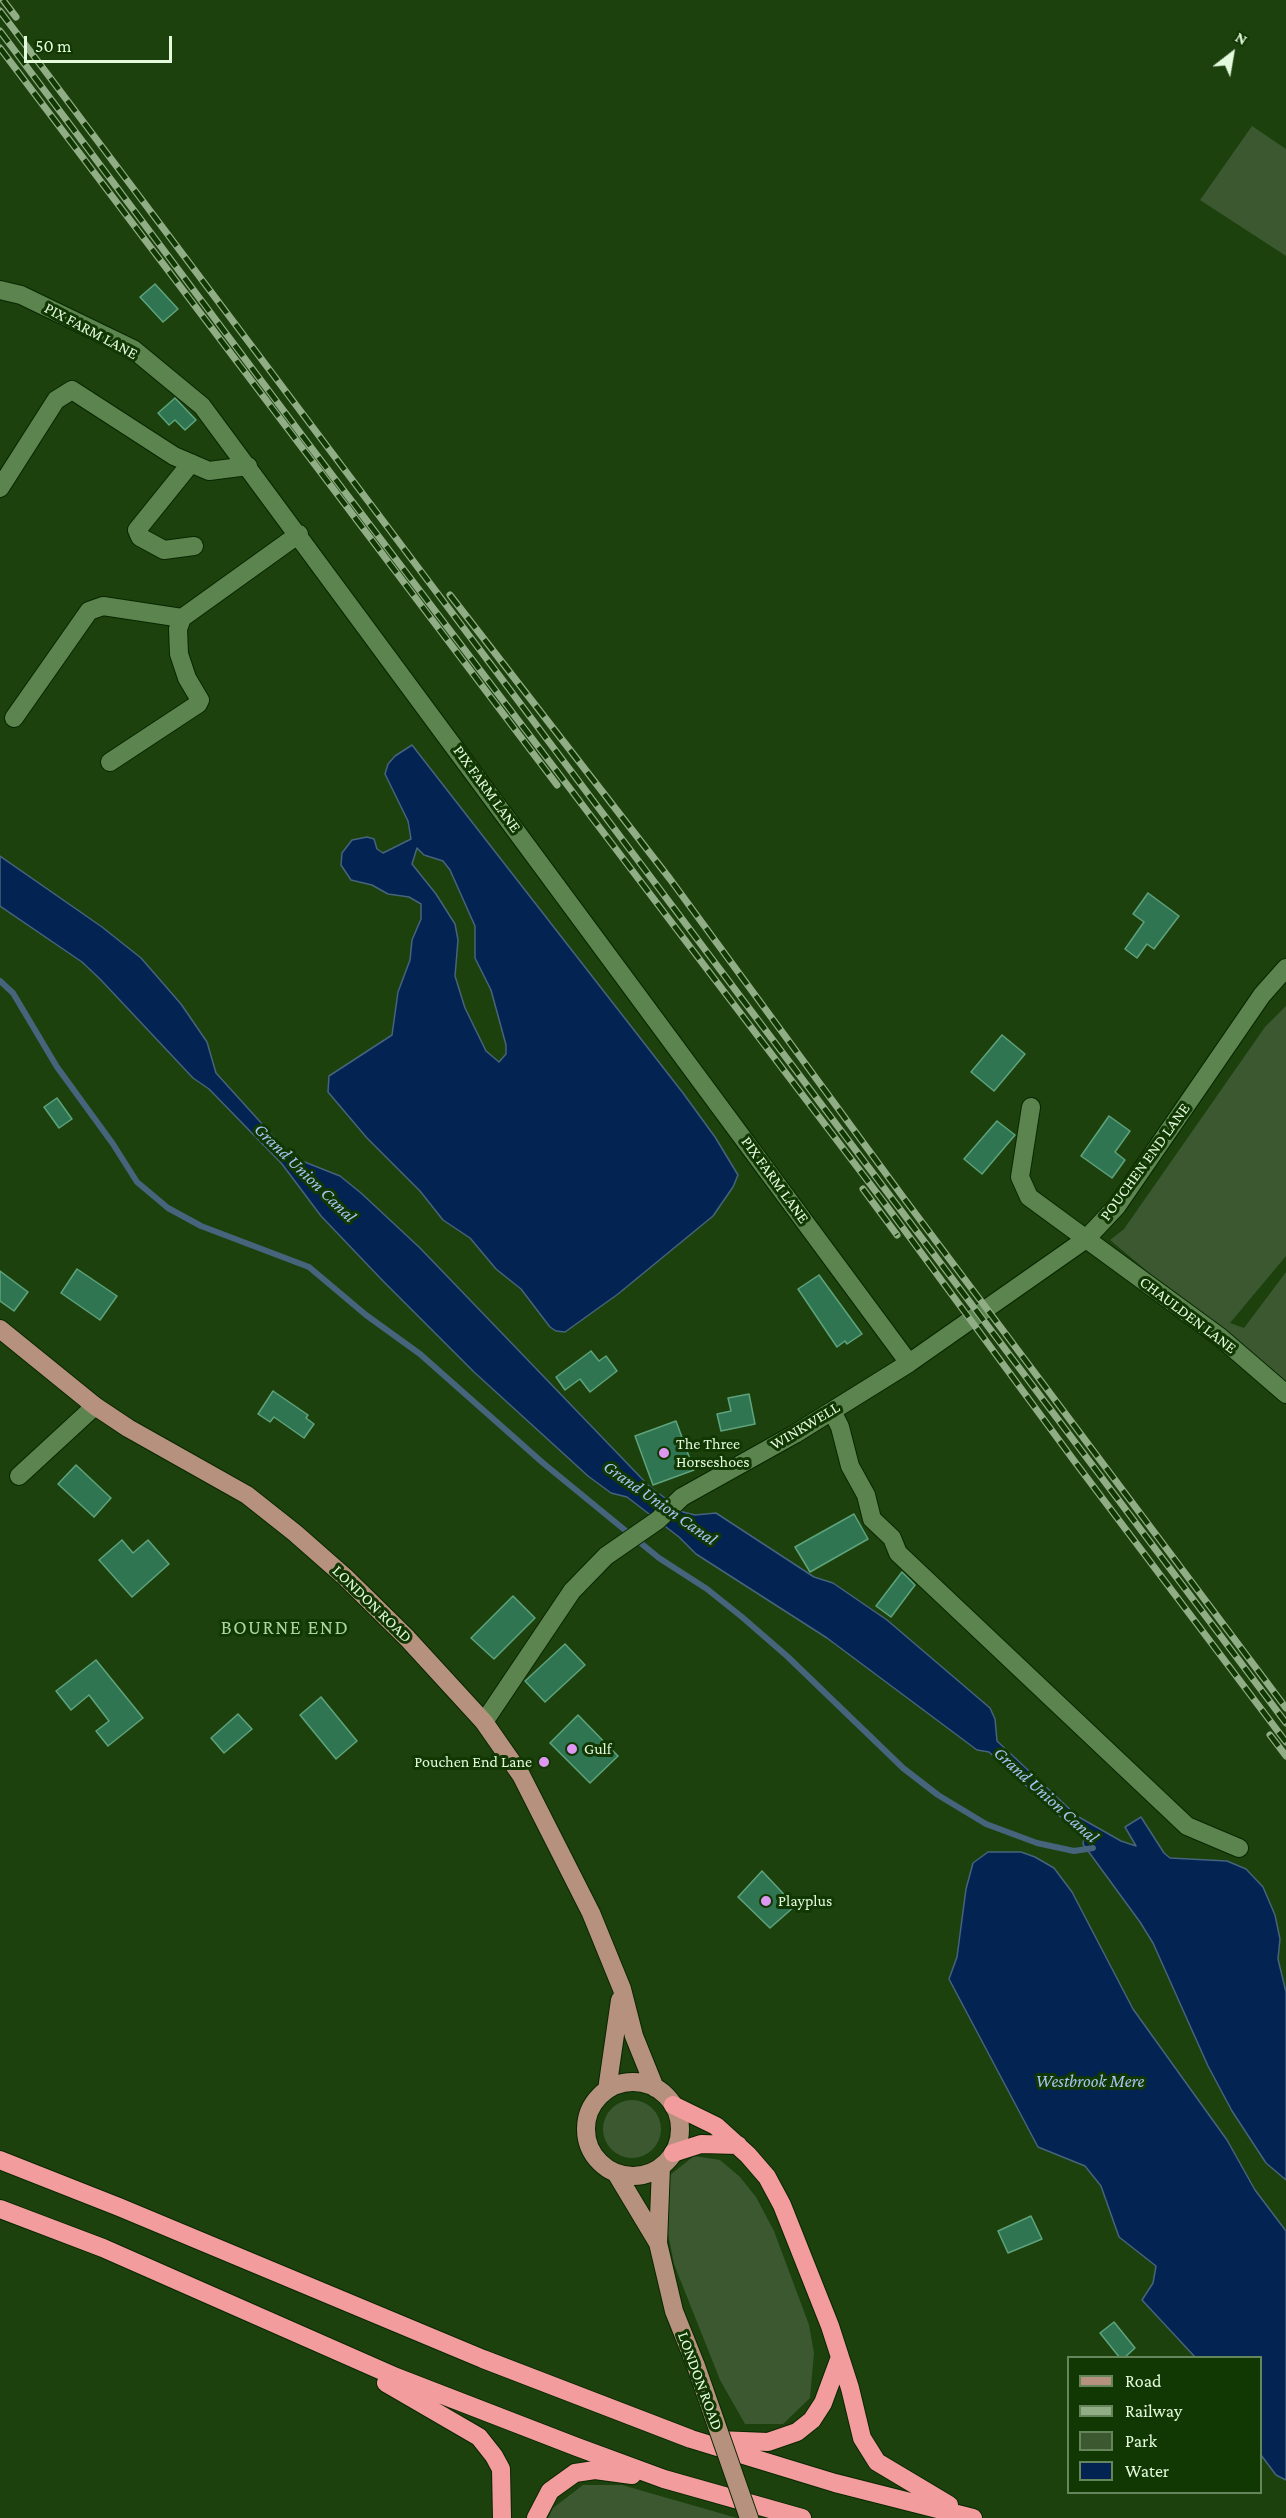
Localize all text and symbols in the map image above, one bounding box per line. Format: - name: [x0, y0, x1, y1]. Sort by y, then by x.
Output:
- scale bar: [27, 24, 176, 62]
- north arrow: [1202, 24, 1262, 84]
- text: N: [1232, 28, 1251, 48]
- text: 50 m: [35, 36, 72, 56]
- street label: PIX FARM LANE: [41, 298, 141, 364]
- street label: PIX FARM LANE: [449, 742, 525, 836]
- street label: POUCHEN END LANE: [1096, 1100, 1194, 1224]
- water label: Grand Union Canal: [249, 1119, 361, 1227]
- street label: PIX FARM LANE: [737, 1133, 813, 1227]
- street label: CHAULDEN LANE: [1136, 1272, 1240, 1358]
- street label: WINKWELL: [767, 1398, 843, 1454]
- place label: The Three Horseshoes: [676, 1434, 749, 1472]
- marker: The Three Horseshoes: [657, 1446, 671, 1460]
- water label: Grand Union Canal: [599, 1456, 721, 1550]
- street label: LONDON ROAD: [328, 1561, 416, 1647]
- district label: BOURNE END: [221, 1616, 349, 1640]
- place label: Gulf: [584, 1739, 612, 1759]
- marker: Gulf: [565, 1742, 579, 1756]
- water label: Grand Union Canal: [989, 1742, 1103, 1848]
- place label: Pouchen End Lane: [414, 1752, 532, 1772]
- marker: Pouchen End Lane: [537, 1755, 551, 1769]
- place label: Playplus: [778, 1891, 832, 1911]
- marker: Playplus: [759, 1894, 773, 1908]
- water label: Westbrook Mere: [1036, 2070, 1144, 2092]
- street label: LONDON ROAD: [673, 2329, 727, 2433]
- legend: [1067, 2356, 1262, 2494]
- text: Road: [1125, 2371, 1162, 2391]
- text: Railway: [1125, 2401, 1182, 2421]
- text: Park: [1125, 2431, 1157, 2451]
- text: Water: [1125, 2461, 1169, 2481]

